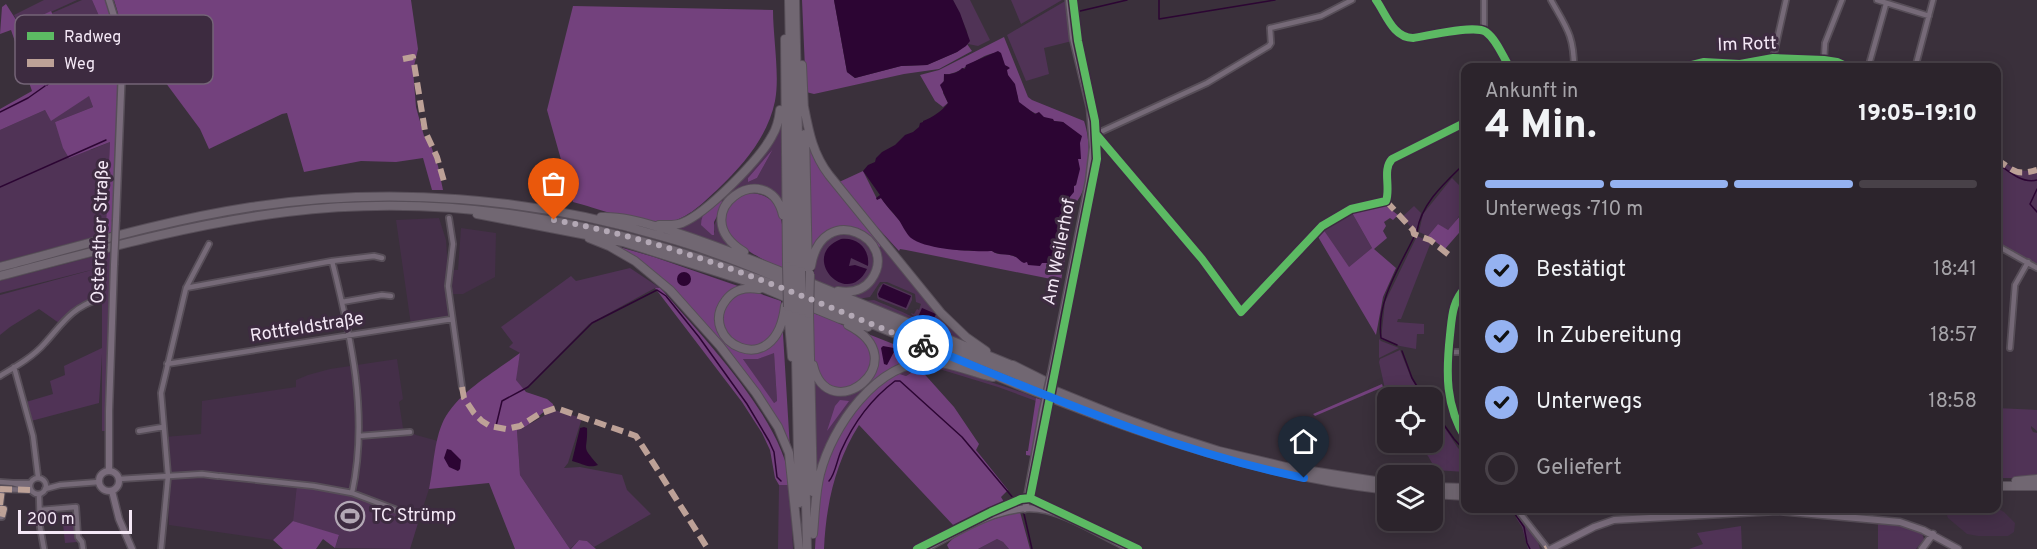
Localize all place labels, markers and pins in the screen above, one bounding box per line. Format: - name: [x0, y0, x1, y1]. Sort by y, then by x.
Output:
- pin: [528, 158, 579, 220]
- pin: [1278, 416, 1329, 478]
- sports icon: TC Strümp: [334, 500, 366, 532]
- place label: TC Strümp: [371, 505, 456, 528]

